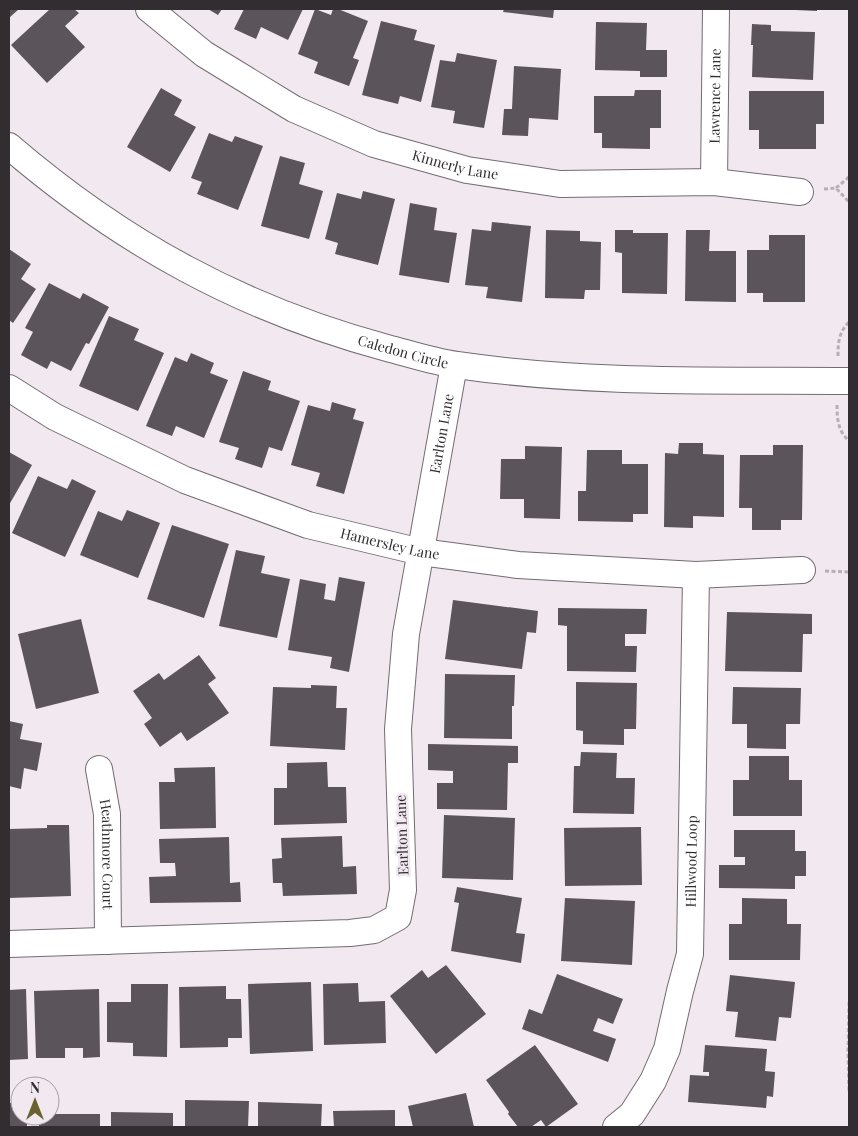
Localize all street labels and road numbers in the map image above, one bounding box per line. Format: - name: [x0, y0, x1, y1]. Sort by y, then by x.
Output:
- street label: Lawrence Lane: [704, 48, 725, 144]
- street label: Kinnerly Lane: [410, 145, 500, 184]
- street label: Caledon Circle: [356, 330, 450, 372]
- street label: Earlton Lane: [425, 392, 458, 475]
- street label: Hamersley Lane: [339, 523, 441, 563]
- street label: Earlton Lane: [391, 794, 412, 876]
- street label: Heathmore Court: [95, 797, 118, 911]
- street label: Hillwood Loop: [681, 815, 701, 908]

